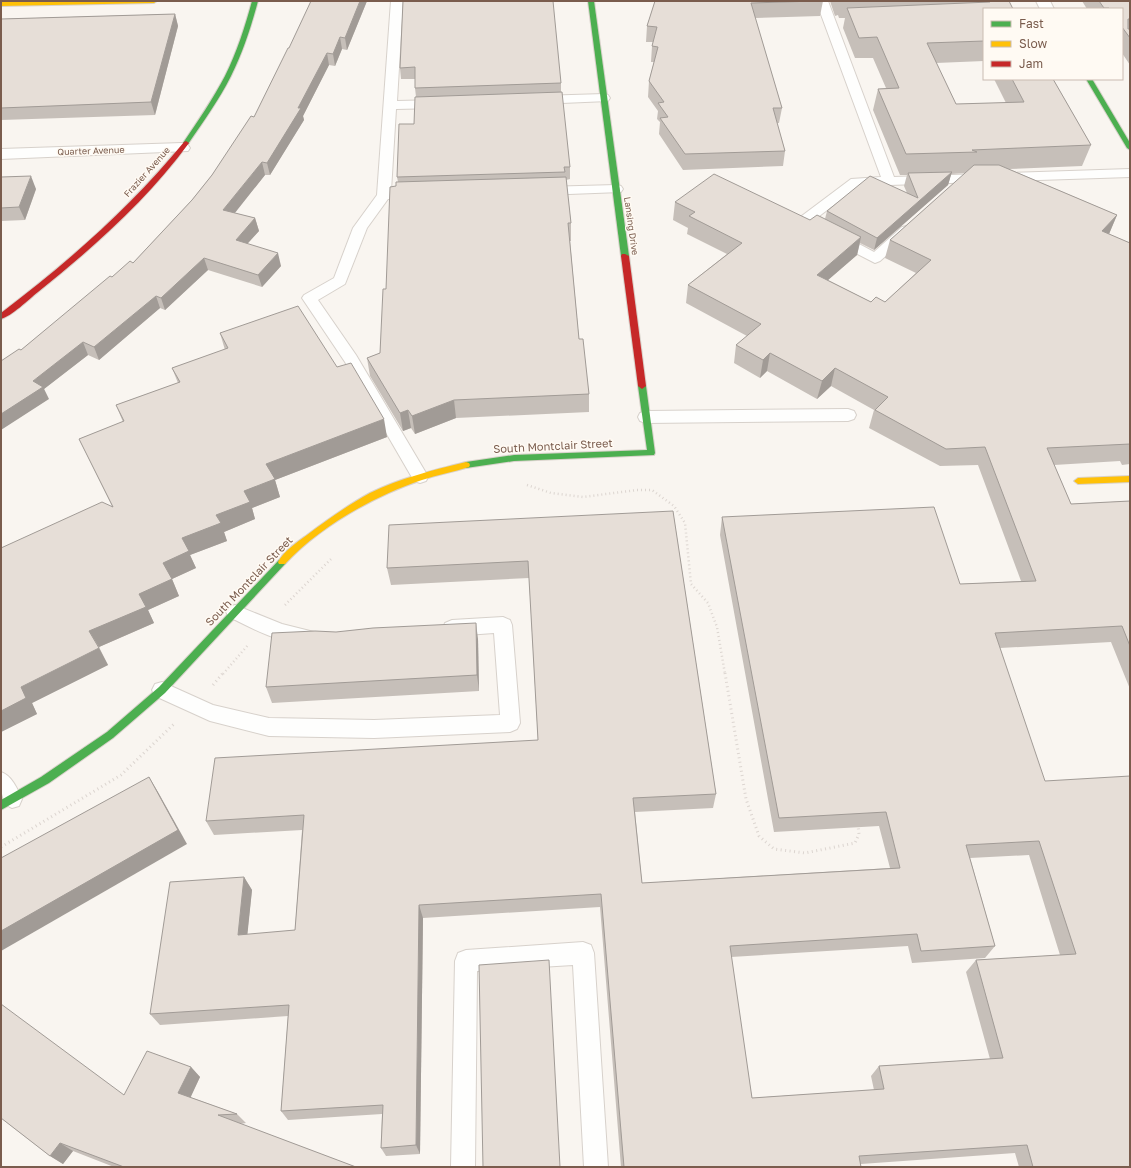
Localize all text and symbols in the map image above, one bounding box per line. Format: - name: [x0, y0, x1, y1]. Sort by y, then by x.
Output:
- legend: [983, 8, 1123, 80]
- text: Fast: [1019, 16, 1044, 31]
- text: Slow: [1019, 36, 1047, 51]
- text: Jam: [1019, 56, 1043, 71]
- street label: Quarter Avenue: [57, 144, 125, 157]
- street label: Frazier Avenue: [121, 144, 172, 199]
- street label: Lansing Drive: [622, 196, 641, 256]
- street label: South Montclair Street: [493, 436, 613, 455]
- street label: South Montclair Street: [202, 533, 295, 628]

